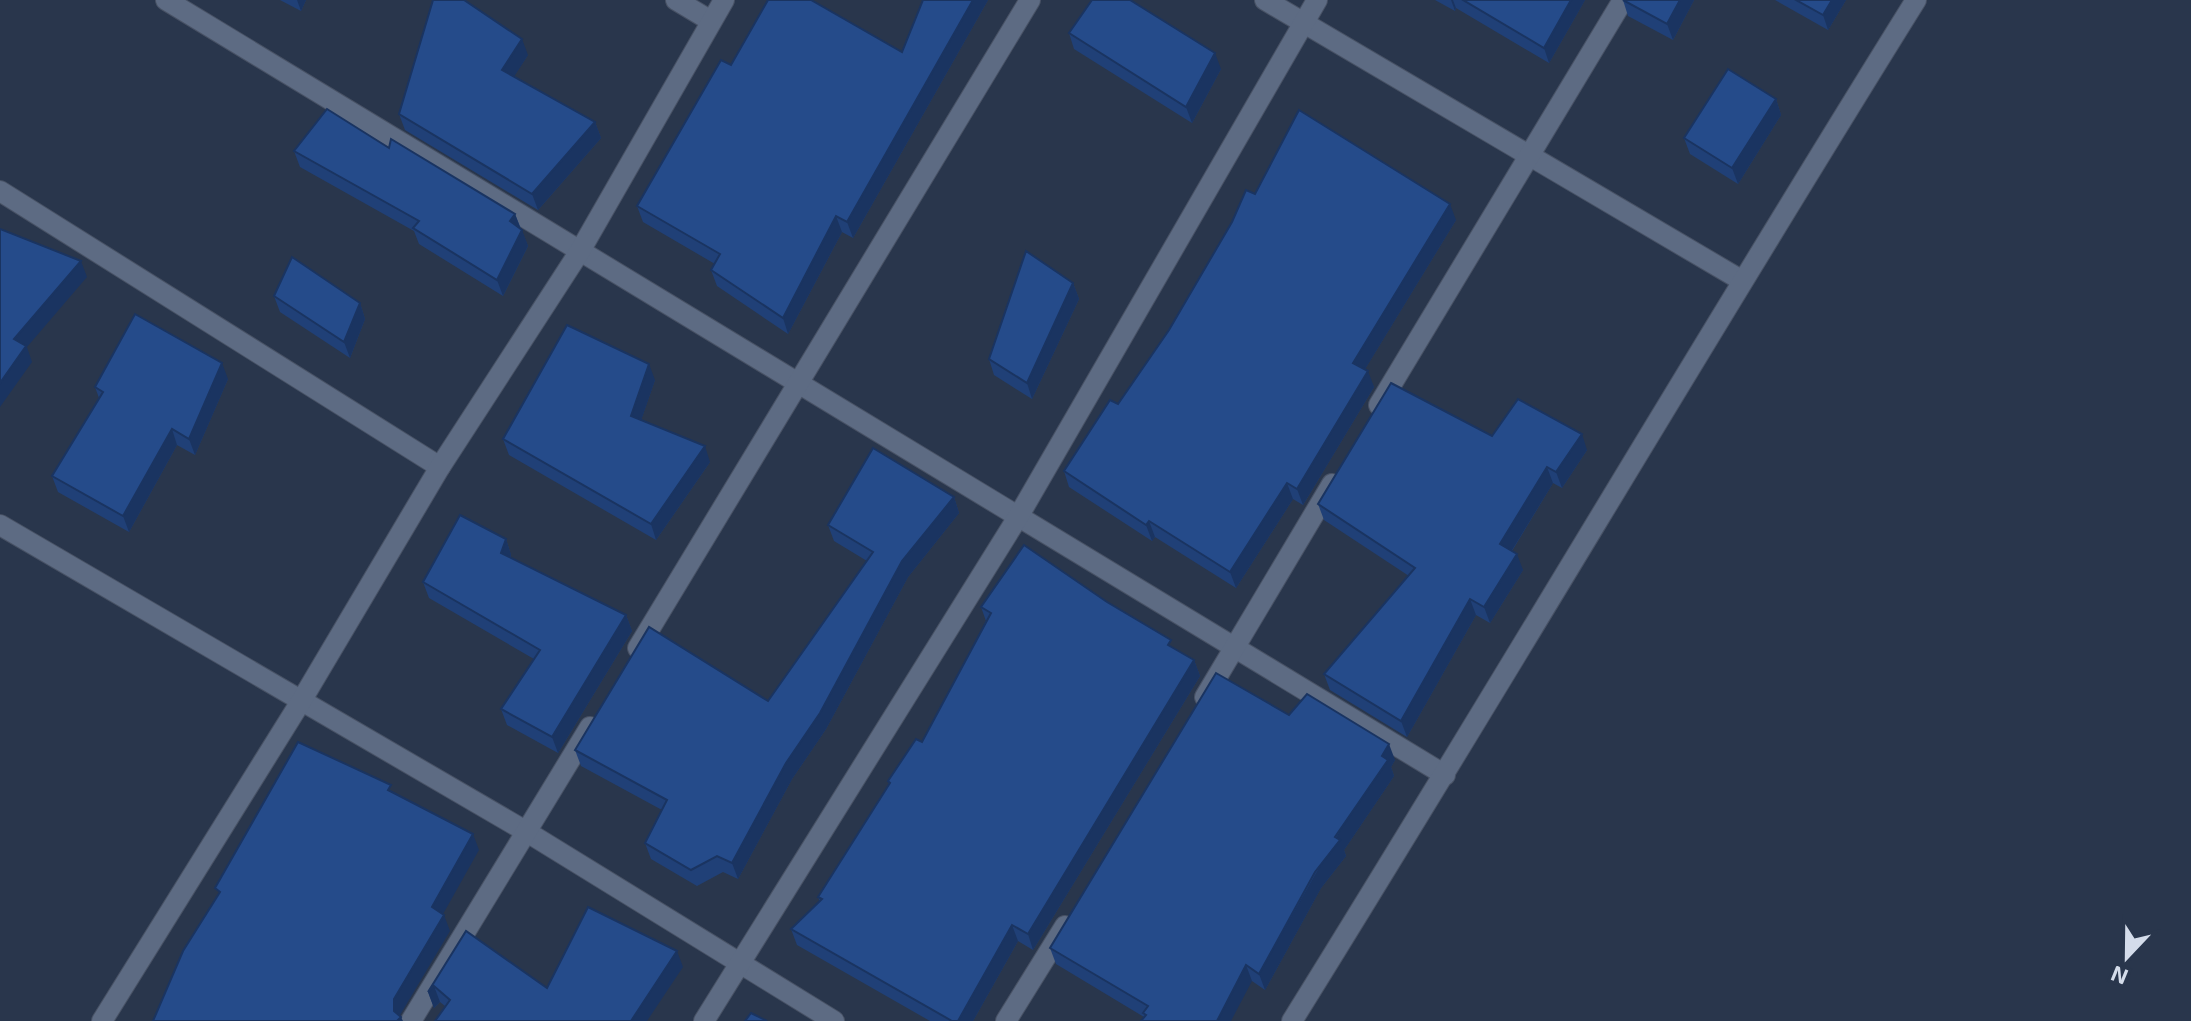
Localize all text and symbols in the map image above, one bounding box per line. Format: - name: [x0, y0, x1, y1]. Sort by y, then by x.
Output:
- north arrow: [2087, 917, 2167, 997]
- text: N: [2107, 961, 2131, 992]

